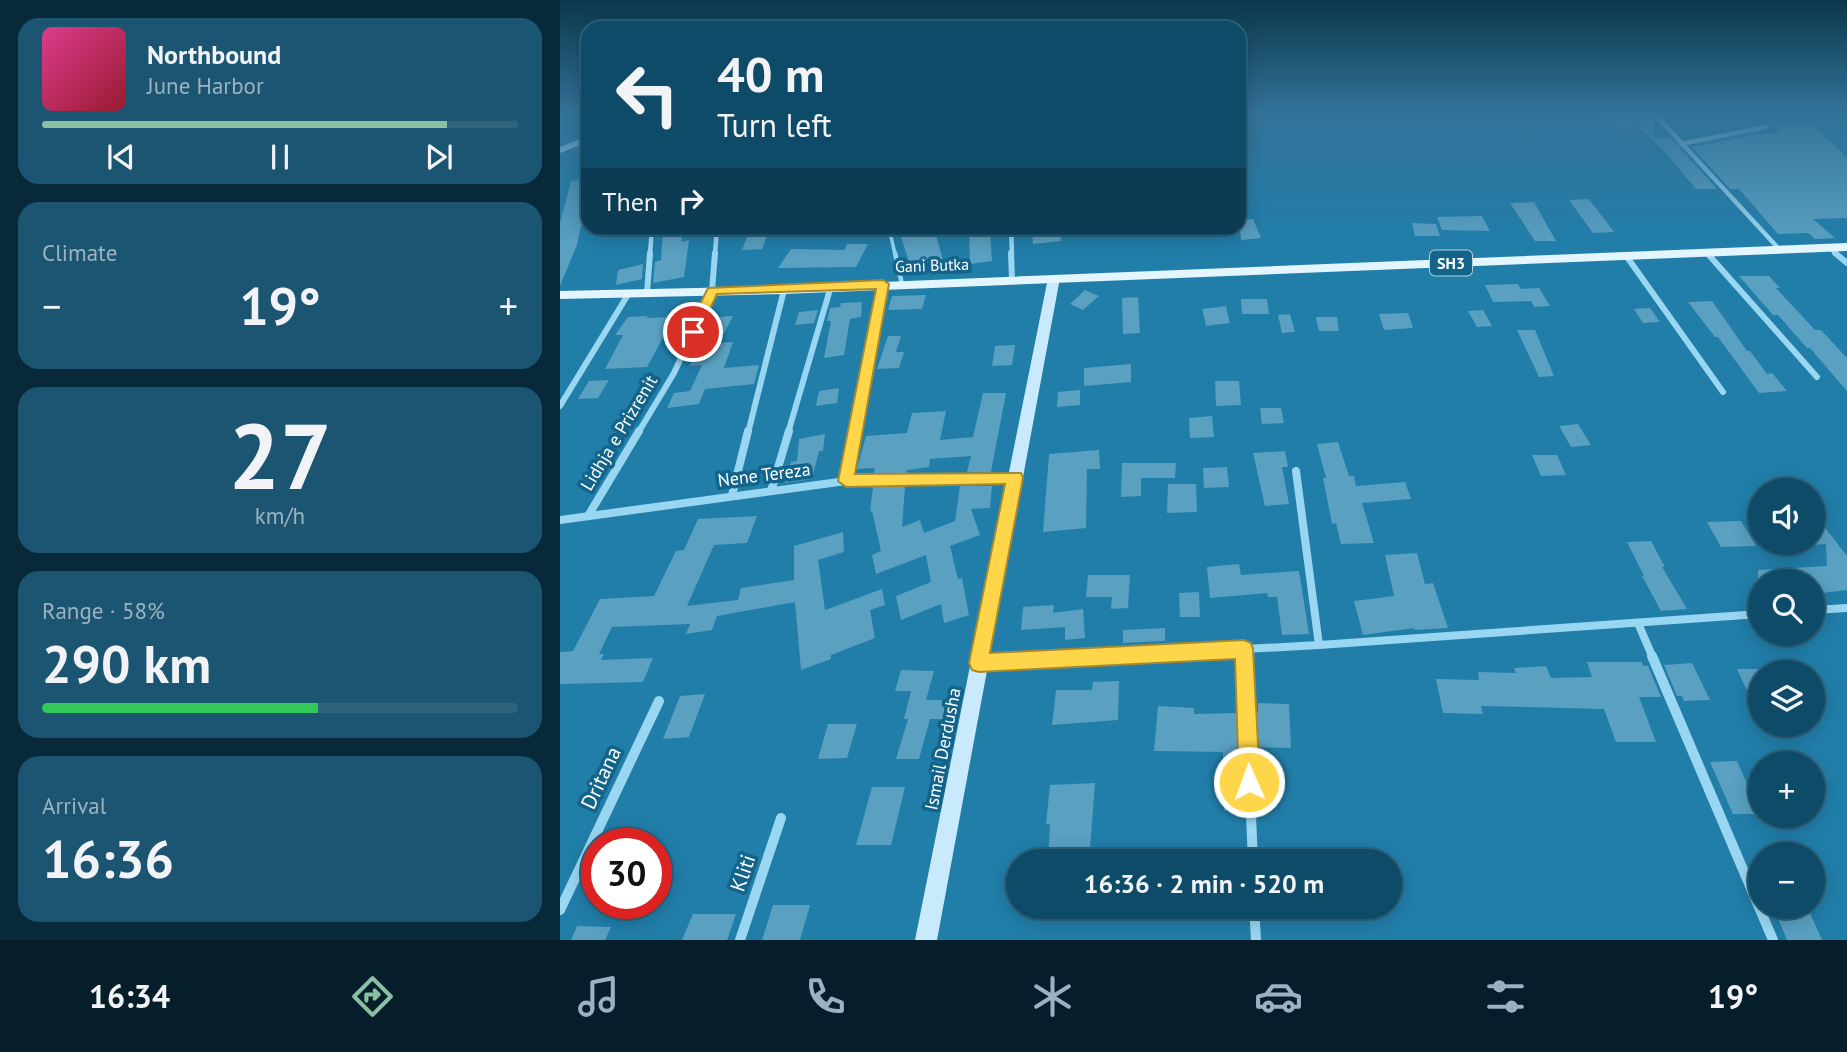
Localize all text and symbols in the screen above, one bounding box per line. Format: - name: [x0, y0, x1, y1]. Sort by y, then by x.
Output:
- text: Northbound: [147, 38, 281, 71]
- text: 40 m: [717, 42, 824, 106]
- icon: left: [602, 49, 693, 140]
- text: June Harbor: [147, 71, 264, 100]
- text: Turn left: [717, 104, 832, 146]
- icon: previous: [102, 138, 140, 176]
- icon: pause: [261, 138, 299, 176]
- icon: next: [420, 138, 458, 176]
- icon: right: [672, 182, 710, 220]
- text: Then: [602, 185, 658, 218]
- text: Climate: [42, 238, 117, 267]
- road number: SH3: [1430, 250, 1472, 276]
- street label: Gani Butka: [895, 254, 969, 276]
- text: 19°: [239, 272, 321, 339]
- text: −: [42, 281, 61, 330]
- text: +: [499, 281, 518, 330]
- pin: [663, 302, 723, 362]
- icon: arrive: [674, 313, 712, 351]
- street label: Lidhja e Prizrenit: [575, 371, 662, 495]
- text: 27: [228, 396, 332, 514]
- street label: Nene Tereza: [716, 457, 812, 492]
- map controls: [1748, 478, 1825, 919]
- button: sound: [1748, 478, 1825, 555]
- text: km/h: [255, 501, 305, 530]
- button: search: [1748, 569, 1825, 646]
- text: Range · 58%: [42, 596, 165, 625]
- text: 290 km: [42, 630, 211, 697]
- button: layers: [1748, 660, 1825, 737]
- street label: Ismail Derdusha: [919, 686, 966, 812]
- street label: Dritana: [574, 742, 627, 813]
- position arrow: [1212, 745, 1286, 819]
- button: +: [1748, 751, 1825, 828]
- text: Arrival: [42, 791, 106, 820]
- text: 16:36: [42, 825, 174, 892]
- speed limit sign: 30: [581, 828, 672, 919]
- button: −: [1748, 842, 1825, 919]
- street label: Kliti: [724, 851, 761, 895]
- text: 16:36 · 2 min · 520 m: [1084, 867, 1324, 900]
- icon: directions: [348, 972, 397, 1021]
- icon: music: [574, 972, 623, 1021]
- icon: phone: [801, 972, 850, 1021]
- icon: climate: [1028, 972, 1077, 1021]
- icon: car: [1254, 972, 1303, 1021]
- icon: filters: [1481, 972, 1530, 1021]
- text: 16:34: [89, 975, 170, 1017]
- text: 19°: [1708, 975, 1758, 1017]

